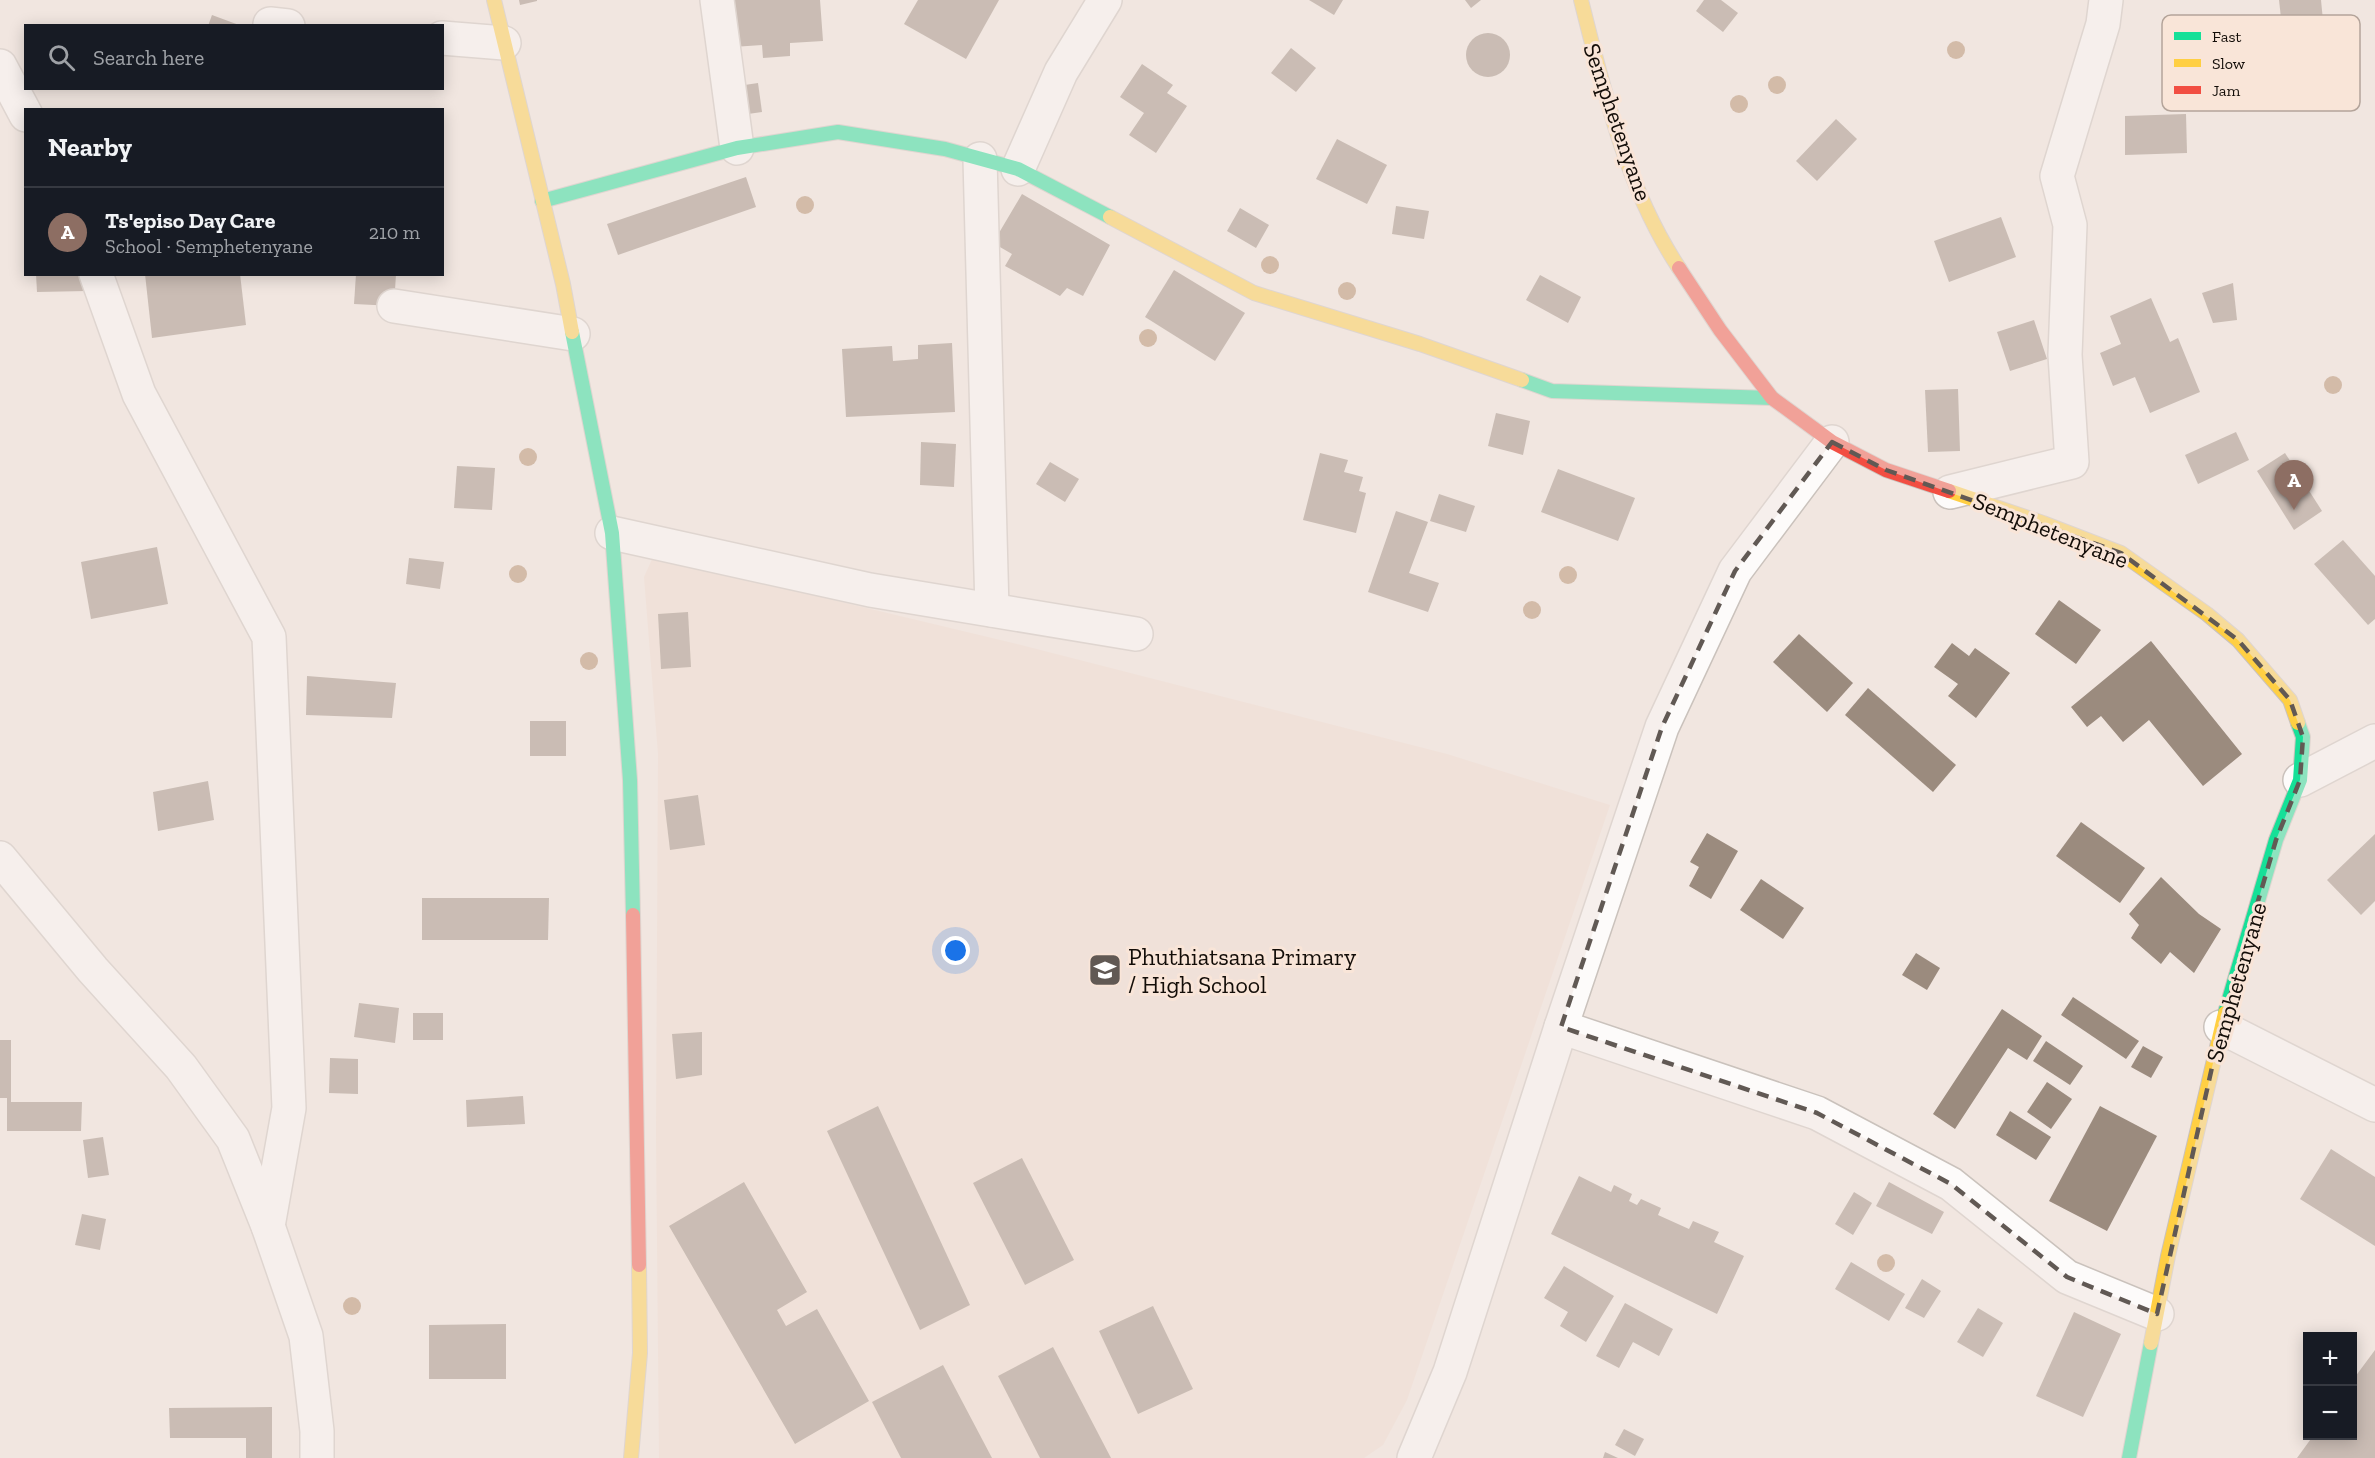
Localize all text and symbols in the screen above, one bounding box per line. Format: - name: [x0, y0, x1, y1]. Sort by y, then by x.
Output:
- legend: [2162, 15, 2360, 111]
- search box: [24, 24, 444, 90]
- text: Fast: [2212, 27, 2241, 46]
- street label: Semphetenyane: [1577, 39, 1659, 205]
- icon: search: [45, 41, 78, 74]
- text: Search here: [93, 44, 204, 71]
- text: Slow: [2212, 54, 2246, 73]
- text: Jam: [2212, 81, 2241, 100]
- text: Nearby: [48, 131, 132, 163]
- text: Ts'episo Day Care: [105, 207, 275, 234]
- text: A: [61, 220, 74, 244]
- text: 210 m: [369, 220, 420, 244]
- text: School · Semphetenyane: [105, 234, 313, 258]
- pin: A: [2274, 460, 2314, 510]
- street label: Semphetenyane: [1969, 486, 2133, 574]
- street label: Semphetenyane: [2199, 899, 2273, 1065]
- your location: [941, 936, 970, 965]
- place label: Phuthiatsana Primary / High School: [1128, 942, 1357, 999]
- school or university icon: Phuthiatsana Primary / High School: [1087, 952, 1123, 988]
- map controls: [2303, 1332, 2357, 1440]
- button: +: [2303, 1332, 2357, 1386]
- button: −: [2303, 1386, 2357, 1440]

